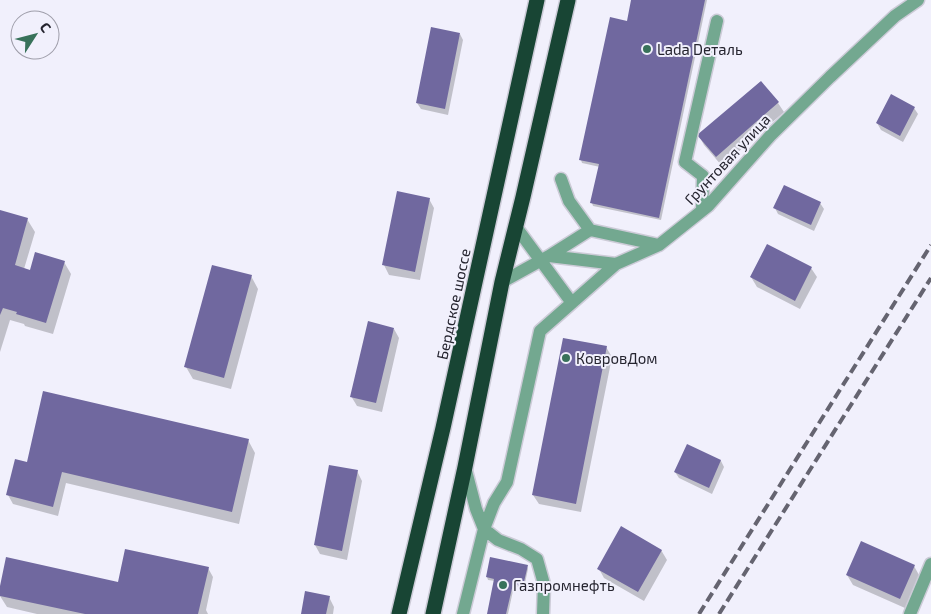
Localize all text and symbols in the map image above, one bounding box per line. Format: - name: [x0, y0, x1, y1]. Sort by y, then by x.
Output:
- north arrow: [10, 10, 60, 60]
- text: С: [37, 19, 55, 35]
- place label: Lada Dеталь: [657, 40, 743, 58]
- marker: Lada Dеталь: [641, 43, 653, 55]
- street label: Грунтовая улица: [680, 110, 774, 209]
- street label: Бердское шоссе: [432, 247, 474, 361]
- place label: КовровДом: [576, 349, 658, 367]
- marker: КовровДом: [560, 352, 572, 364]
- place label: Газпромнефть: [513, 576, 615, 594]
- marker: Газпромнефть: [497, 579, 509, 591]

